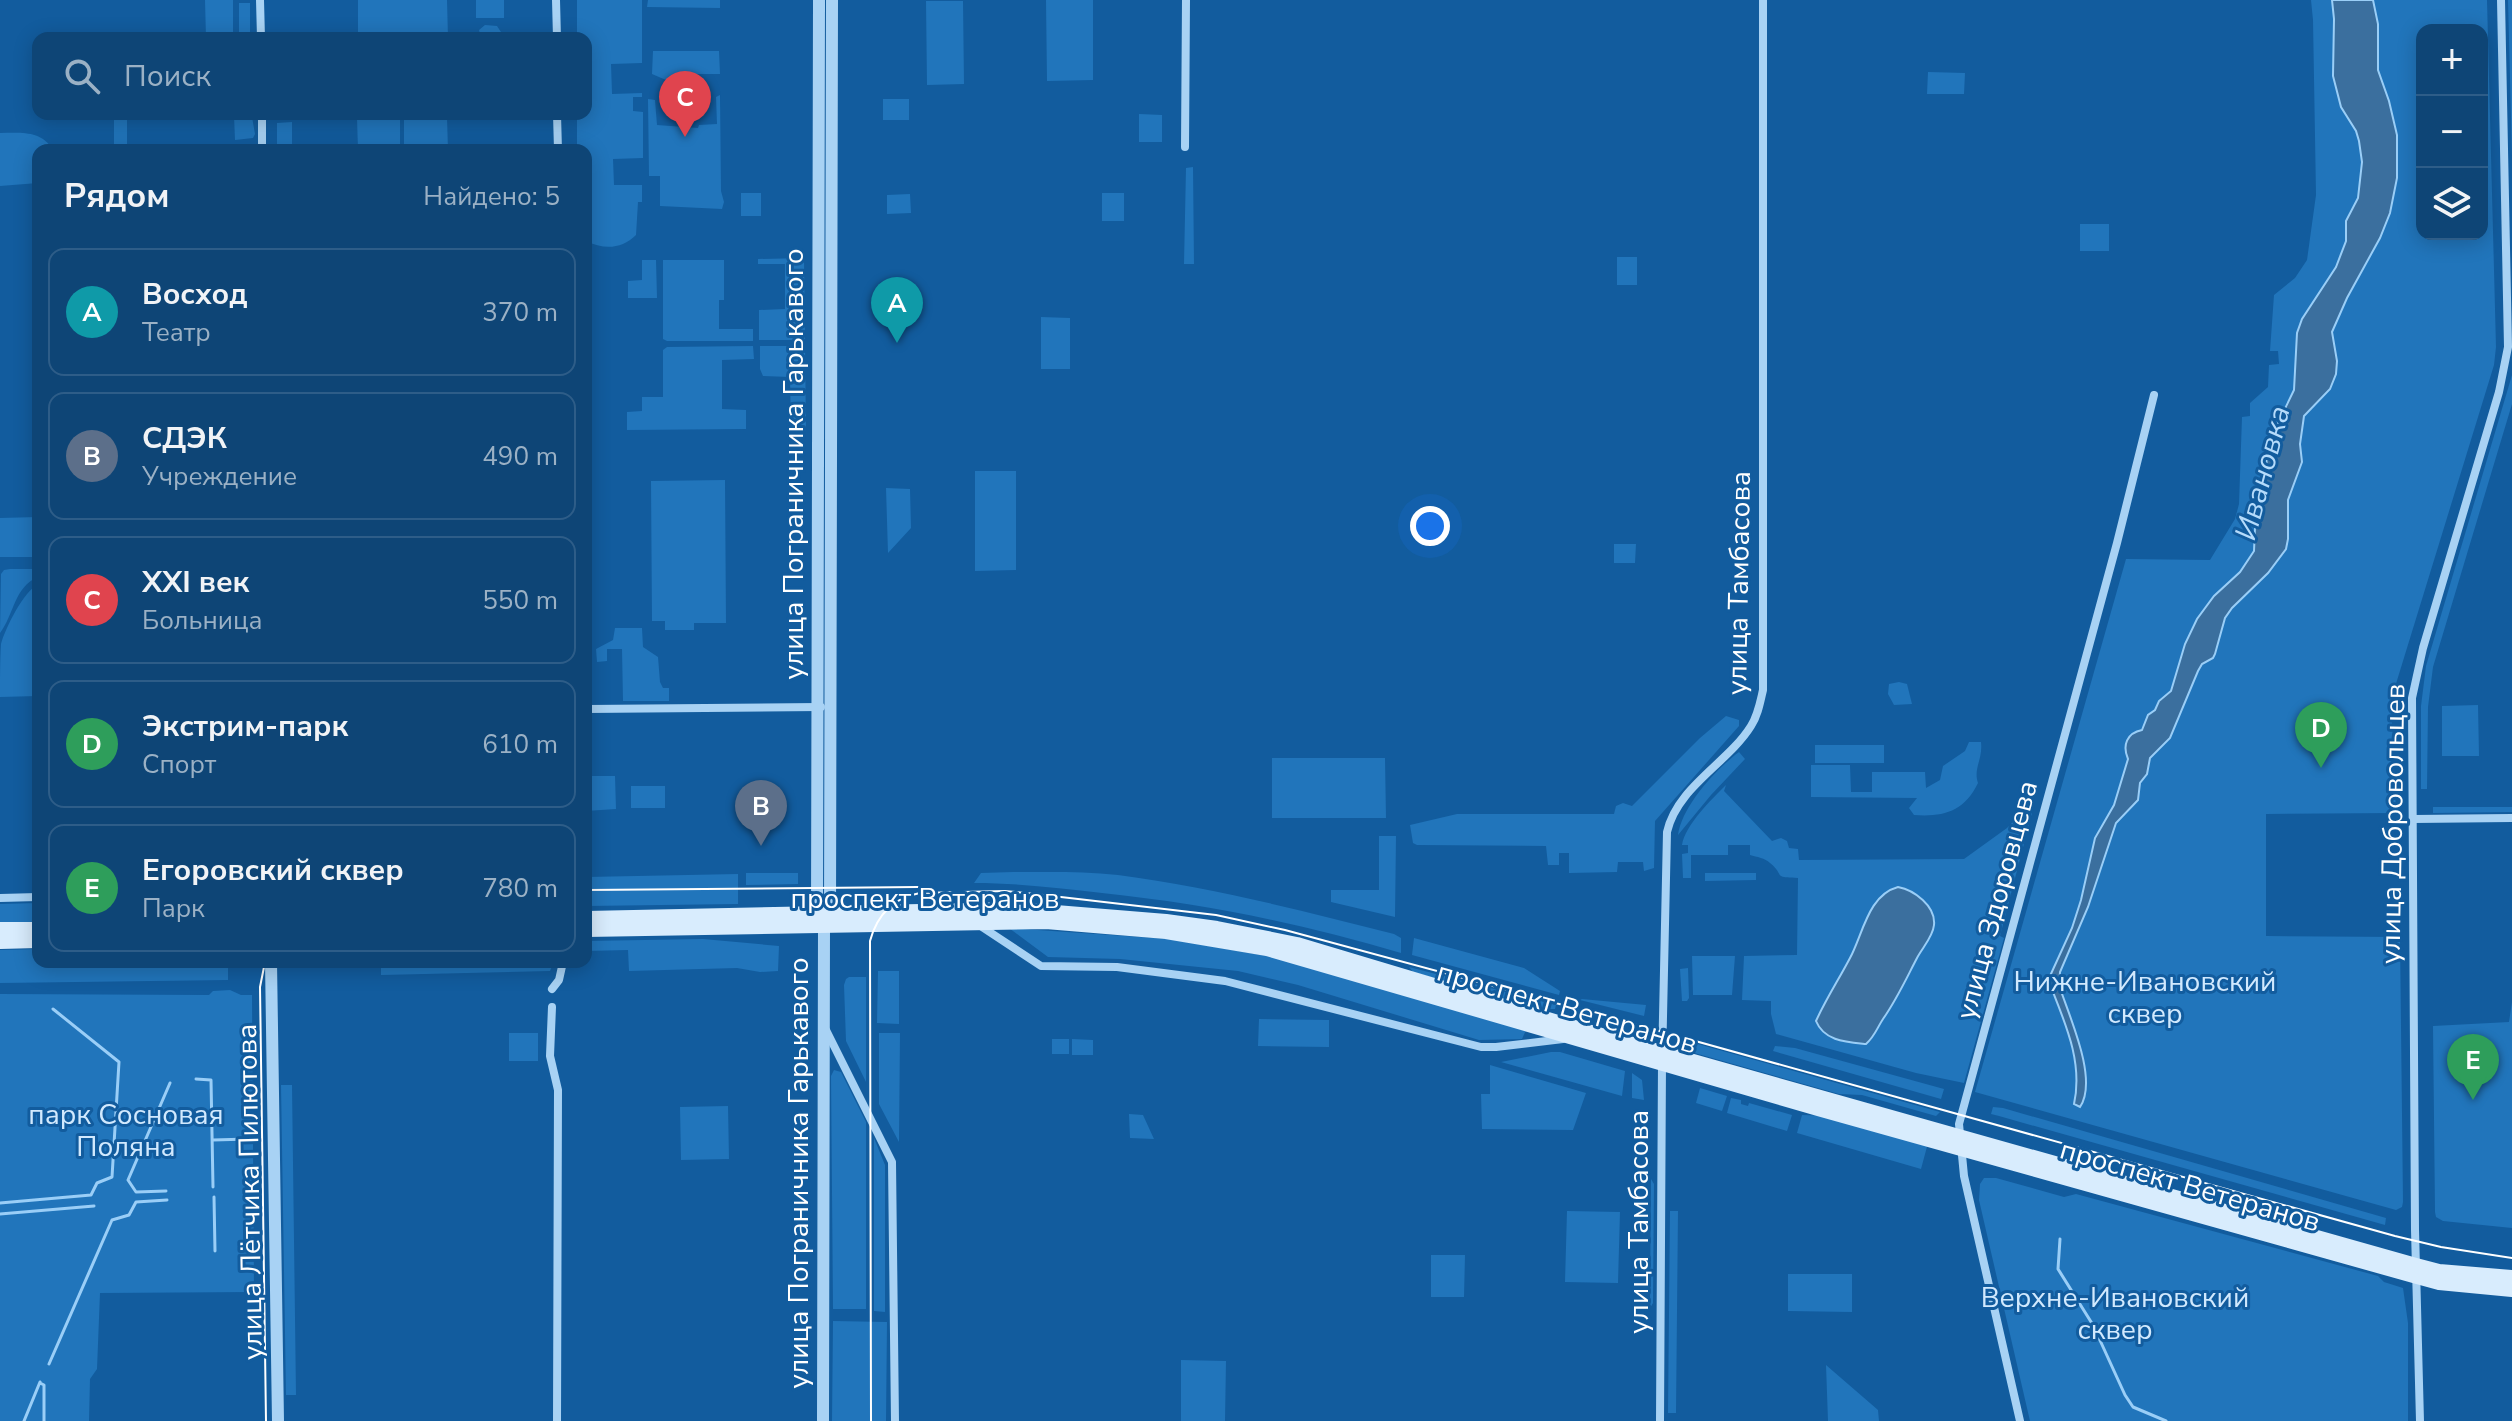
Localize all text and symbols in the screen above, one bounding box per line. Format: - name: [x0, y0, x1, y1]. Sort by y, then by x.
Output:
- map controls: [2416, 24, 2488, 240]
- button: +: [2416, 24, 2488, 96]
- search box: [32, 32, 592, 120]
- icon: search: [60, 54, 104, 98]
- text: Поиск: [124, 56, 211, 97]
- pin: C: [659, 71, 711, 137]
- button: −: [2416, 96, 2488, 168]
- button: layers: [2416, 168, 2488, 240]
- text: Рядом: [64, 173, 170, 219]
- text: Найдено: 5: [423, 179, 560, 214]
- street label: улица Пограничника Гарькавого: [775, 248, 813, 680]
- text: Восход: [142, 274, 248, 315]
- pin: A: [871, 277, 923, 343]
- text: A: [82, 295, 102, 330]
- text: 370 m: [482, 295, 558, 330]
- text: Театр: [142, 315, 211, 350]
- water label: Ивановка: [2225, 401, 2301, 545]
- text: СДЭК: [142, 418, 227, 459]
- text: B: [83, 439, 101, 474]
- text: 490 m: [482, 439, 558, 474]
- text: Учреждение: [142, 459, 297, 494]
- street label: улица Тамбасова: [1718, 471, 1760, 695]
- your location: [1410, 506, 1450, 546]
- text: XXI век: [142, 562, 249, 603]
- text: C: [83, 583, 101, 618]
- text: 550 m: [482, 583, 558, 618]
- text: Больница: [142, 603, 263, 638]
- street label: улица Добровольцев: [2372, 683, 2414, 965]
- pin: D: [2295, 702, 2347, 768]
- text: Экстрим-парк: [142, 706, 348, 747]
- text: D: [82, 727, 102, 762]
- text: 610 m: [482, 727, 558, 762]
- text: Спорт: [142, 747, 216, 782]
- street label: улица Здоровцева: [1947, 776, 2047, 1024]
- pin: B: [735, 780, 787, 846]
- text: Егоровский сквер: [142, 850, 404, 891]
- text: E: [84, 871, 100, 906]
- text: 780 m: [482, 871, 558, 906]
- street label: проспект Ветеранов: [791, 880, 1059, 918]
- text: Парк: [142, 891, 205, 926]
- street label: проспект Ветеранов: [1433, 953, 1701, 1063]
- street label: улица Пограничника Гарькавого: [780, 957, 818, 1389]
- park label: Нижне-Ивановский сквер: [2014, 963, 2276, 1033]
- street label: улица Лётчика Пилютова: [228, 1024, 272, 1360]
- pin: E: [2447, 1034, 2499, 1100]
- park label: парк Сосновая Поляна: [28, 1096, 224, 1166]
- street label: улица Тамбасова: [1620, 1110, 1658, 1334]
- street label: проспект Ветеранов: [2056, 1131, 2324, 1241]
- park label: Верхне-Ивановский сквер: [1981, 1279, 2249, 1349]

